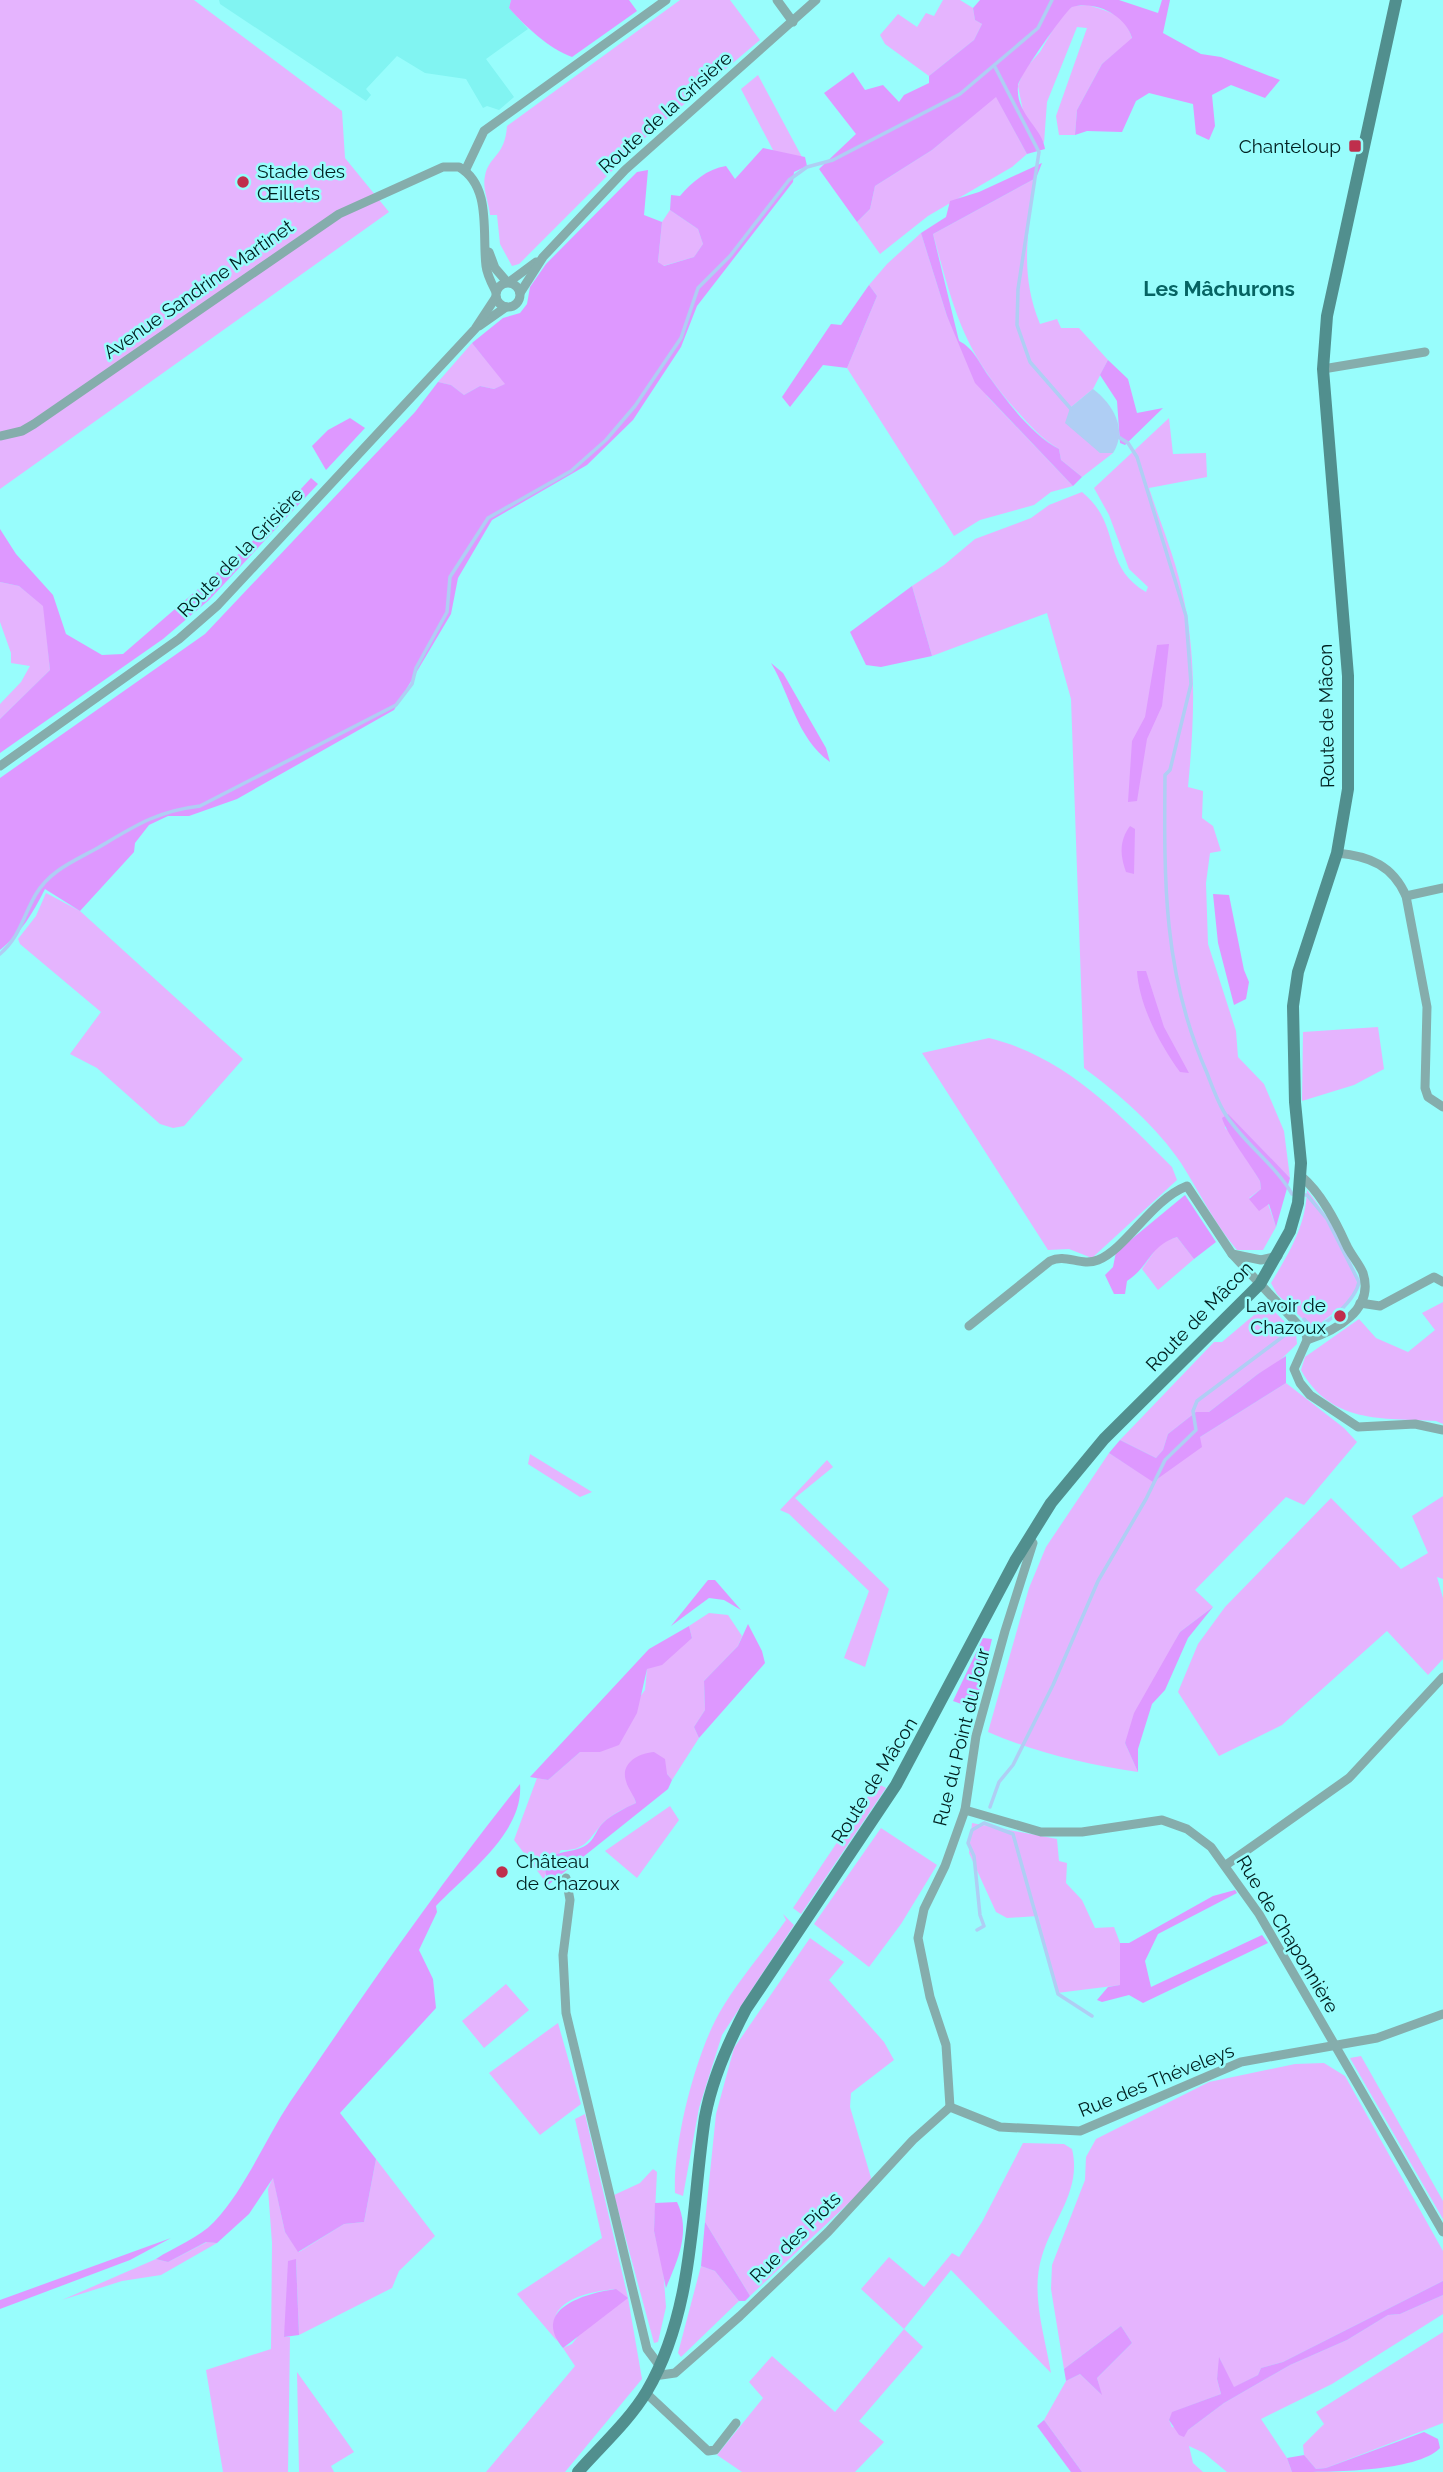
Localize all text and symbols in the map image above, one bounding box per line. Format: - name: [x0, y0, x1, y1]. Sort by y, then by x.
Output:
- street label: Route de la Grisière: [594, 46, 736, 178]
- place label: Chanteloup: [1239, 135, 1341, 157]
- marker: Chanteloup: [1347, 138, 1363, 154]
- place label: Stade des Œillets: [257, 160, 345, 204]
- marker: Stade des Œillets: [235, 174, 251, 190]
- street label: Avenue Sandrine Martinet: [99, 215, 298, 363]
- district label: Les Mâchurons: [1143, 276, 1295, 301]
- street label: Route de la Grisière: [173, 483, 307, 621]
- street label: Route de Mâcon: [1314, 644, 1338, 788]
- street label: Route de Mâcon: [1141, 1256, 1257, 1376]
- place label: Lavoir de Chazoux: [1246, 1294, 1326, 1338]
- marker: Lavoir de Chazoux: [1332, 1308, 1348, 1324]
- street label: Rue du Point du Jour: [928, 1646, 994, 1828]
- street label: Route de Mâcon: [826, 1713, 922, 1847]
- place label: Château de Chazoux: [516, 1850, 620, 1894]
- street label: Rue de Chaponnière: [1232, 1851, 1344, 2017]
- marker: Château de Chazoux: [494, 1864, 510, 1880]
- street label: Rue des Théveleys: [1075, 2039, 1237, 2121]
- street label: Rue des Piots: [745, 2187, 845, 2287]

